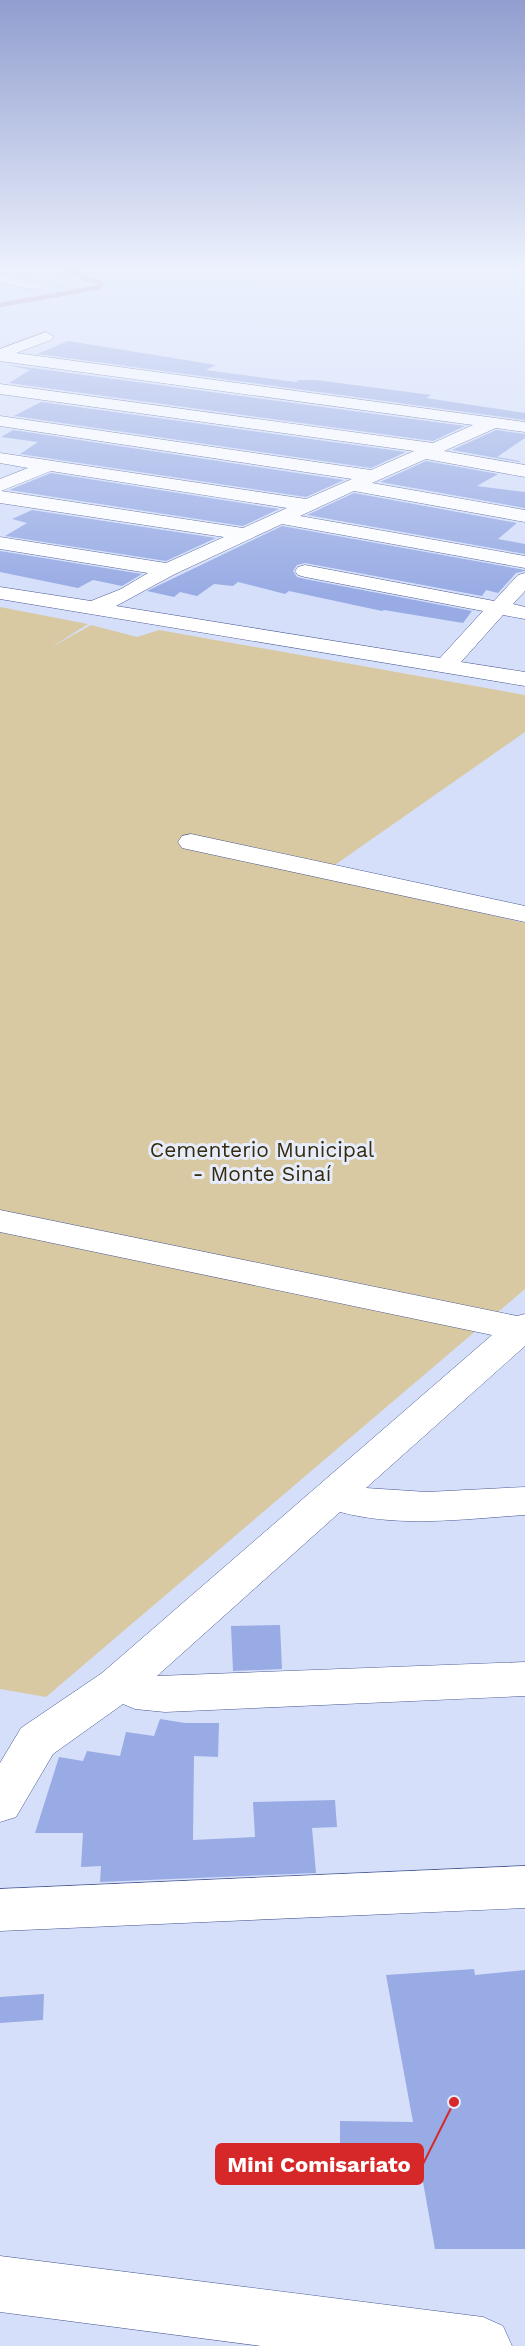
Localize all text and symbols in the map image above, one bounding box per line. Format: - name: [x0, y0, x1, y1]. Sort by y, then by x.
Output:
- park label: Cementerio Municipal - Monte Sinaí: [150, 1137, 375, 1186]
- callout: Mini Comisariato: [216, 2144, 423, 2184]
- text: Mini Comisariato: [227, 2152, 411, 2177]

